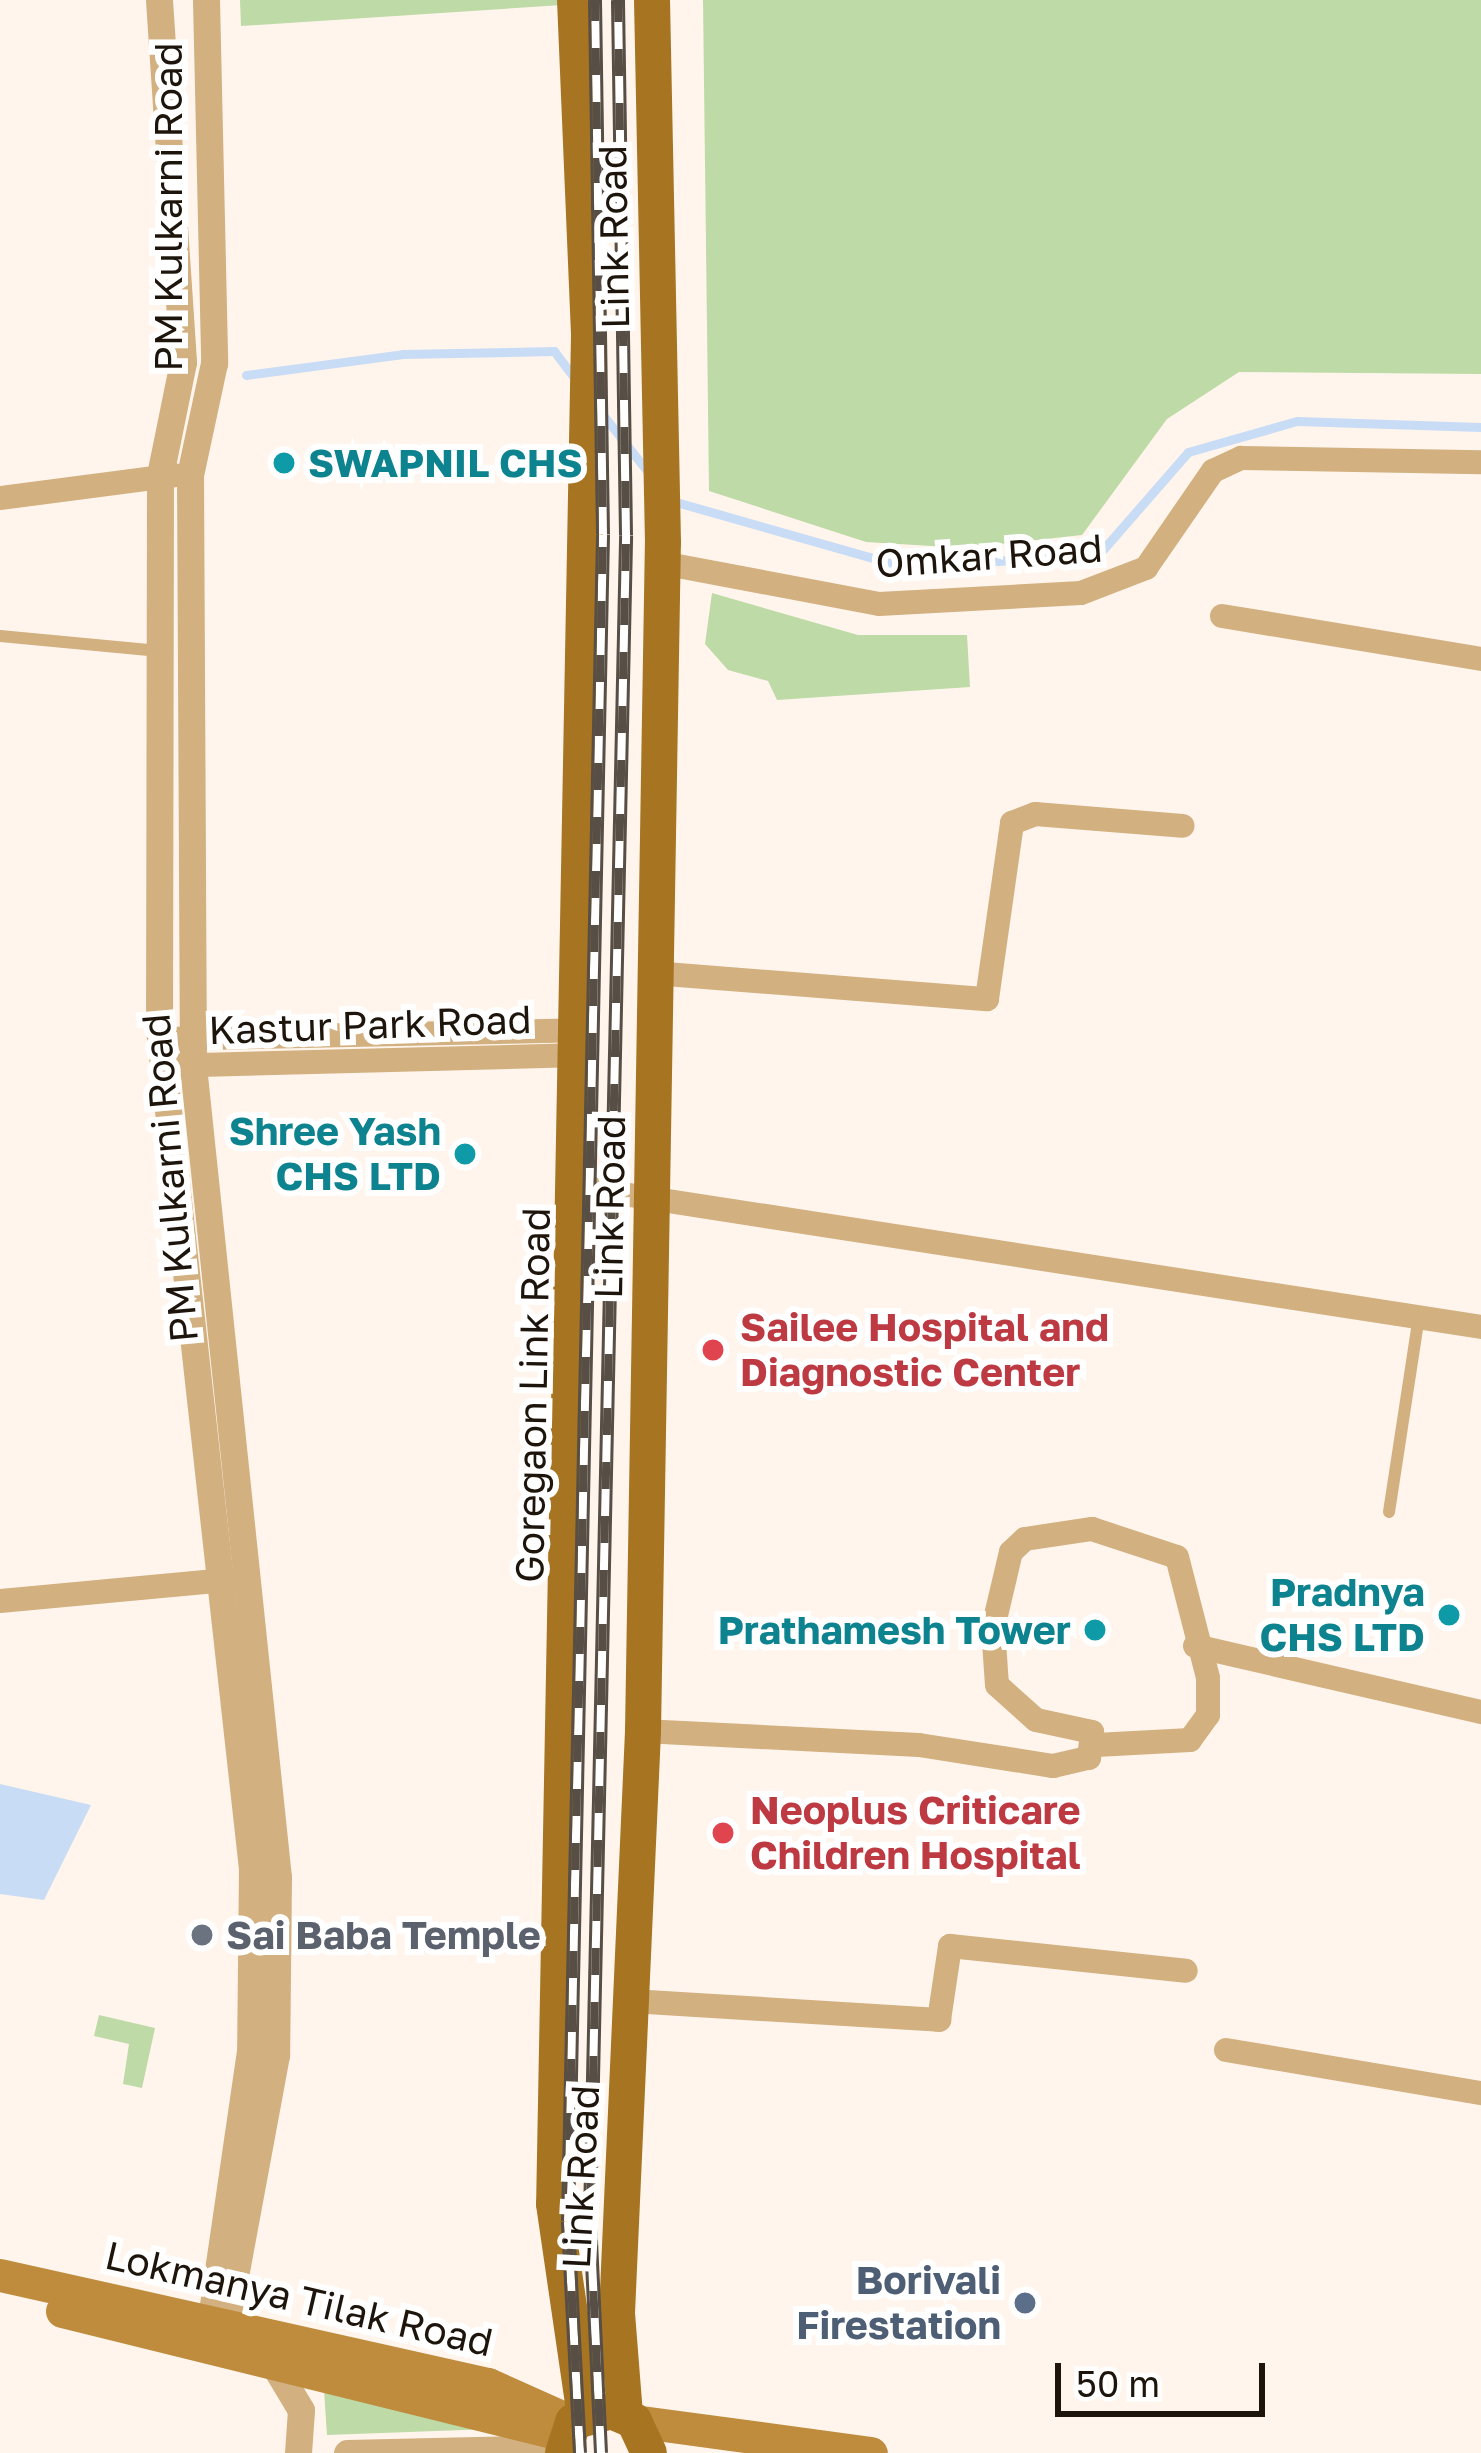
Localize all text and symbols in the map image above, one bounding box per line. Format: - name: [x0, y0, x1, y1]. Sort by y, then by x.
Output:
- street label: PM Kulkarni Road: [145, 42, 191, 372]
- street label: Link Road: [589, 145, 639, 329]
- place label: SWAPNIL CHS: [308, 440, 583, 486]
- marker: SWAPNIL CHS: [271, 450, 297, 476]
- street label: Omkar Road: [874, 525, 1104, 587]
- street label: Kastur Park Road: [208, 996, 532, 1054]
- street label: PM Kulkarni Road: [132, 1012, 208, 1344]
- place label: Shree Yash CHS LTD: [229, 1109, 441, 1200]
- street label: Link Road: [585, 1115, 635, 1299]
- marker: Shree Yash CHS LTD: [452, 1141, 478, 1167]
- street label: Goregaon Link Road: [506, 1207, 560, 1583]
- place label: Sailee Hospital and Diagnostic Center: [740, 1305, 1109, 1396]
- marker: Sailee Hospital and Diagnostic Center: [697, 1334, 729, 1366]
- place label: Pradnya CHS LTD: [1259, 1570, 1425, 1661]
- marker: Pradnya CHS LTD: [1436, 1602, 1462, 1628]
- place label: Prathamesh Tower: [718, 1607, 1071, 1653]
- marker: Prathamesh Tower: [1082, 1617, 1108, 1643]
- place label: Neoplus Criticare Children Hospital: [750, 1788, 1081, 1879]
- marker: Neoplus Criticare Children Hospital: [707, 1817, 739, 1849]
- place label: Sai Baba Temple: [226, 1912, 541, 1958]
- marker: Sai Baba Temple: [189, 1922, 215, 1948]
- street label: Link Road: [553, 2084, 609, 2270]
- street label: Lokmanya Tilak Road: [101, 2232, 497, 2366]
- place label: Borivali Firestation: [796, 2258, 1001, 2349]
- marker: Borivali Firestation: [1012, 2290, 1038, 2316]
- scale bar: [1061, 2339, 1271, 2413]
- text: 50 m: [1076, 2362, 1160, 2405]

